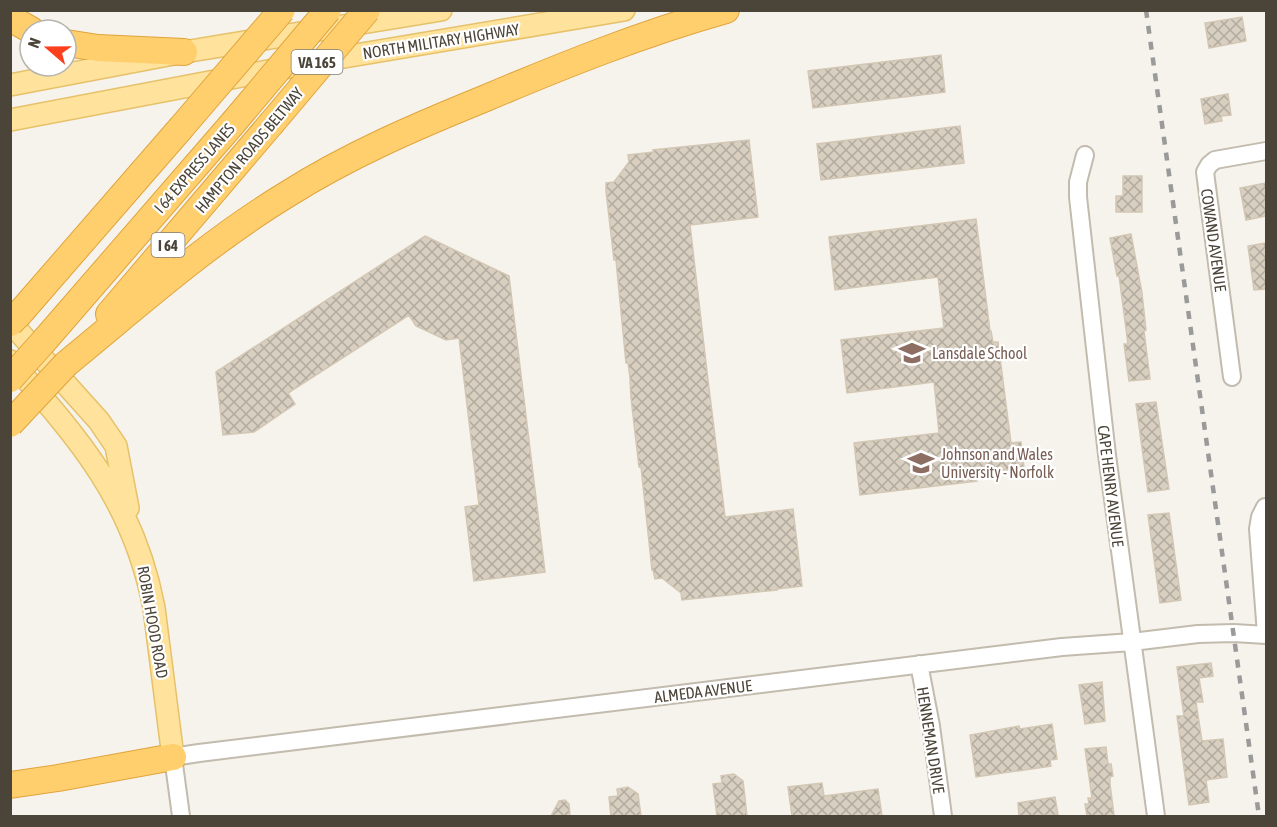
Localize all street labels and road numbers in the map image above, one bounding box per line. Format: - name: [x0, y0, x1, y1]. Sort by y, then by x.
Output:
- street label: NORTH MILITARY HIGHWAY: [361, 20, 521, 62]
- road number: VA 165: [292, 50, 342, 74]
- street label: HAMPTON ROADS BELTWAY: [191, 83, 307, 216]
- street label: I 64 EXPRESS LANES: [150, 119, 238, 216]
- street label: COWAND AVENUE: [1198, 187, 1230, 293]
- road number: I 64: [152, 233, 184, 257]
- street label: CAPE HENRY AVENUE: [1095, 424, 1127, 548]
- street label: ROBIN HOOD ROAD: [134, 564, 172, 680]
- street label: ALMEDA AVENUE: [653, 676, 753, 706]
- street label: HENNEMAN DRIVE: [914, 685, 948, 795]

